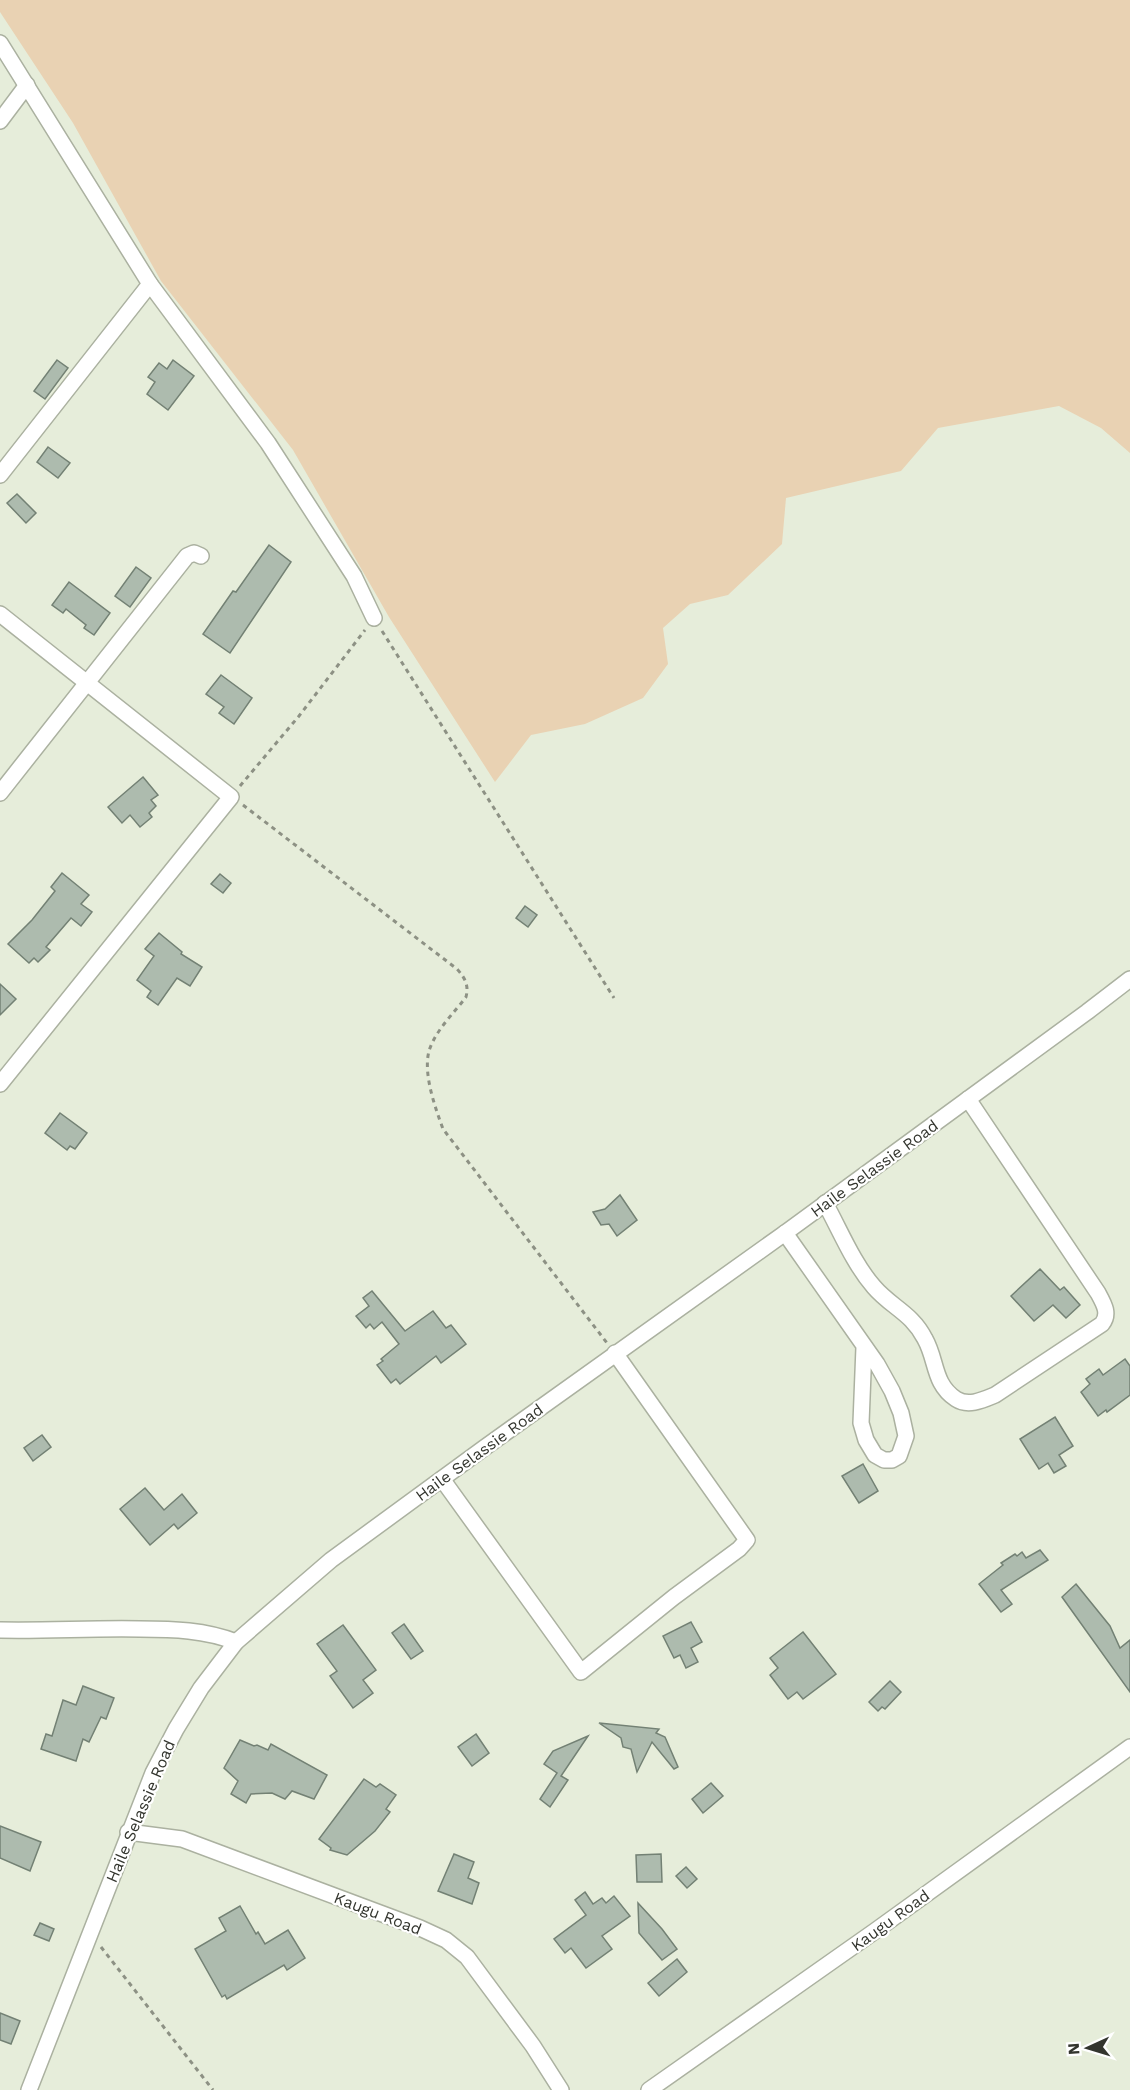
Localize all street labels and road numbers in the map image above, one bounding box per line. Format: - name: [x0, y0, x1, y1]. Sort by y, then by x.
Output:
- street label: Haile Selassie Road: [807, 1116, 942, 1221]
- street label: Haile Selassie Road: [412, 1400, 547, 1505]
- street label: Haile Selassie Road: [102, 1737, 179, 1885]
- street label: Kaugu Road: [847, 1886, 933, 1955]
- street label: Kaugu Road: [331, 1888, 424, 1939]

